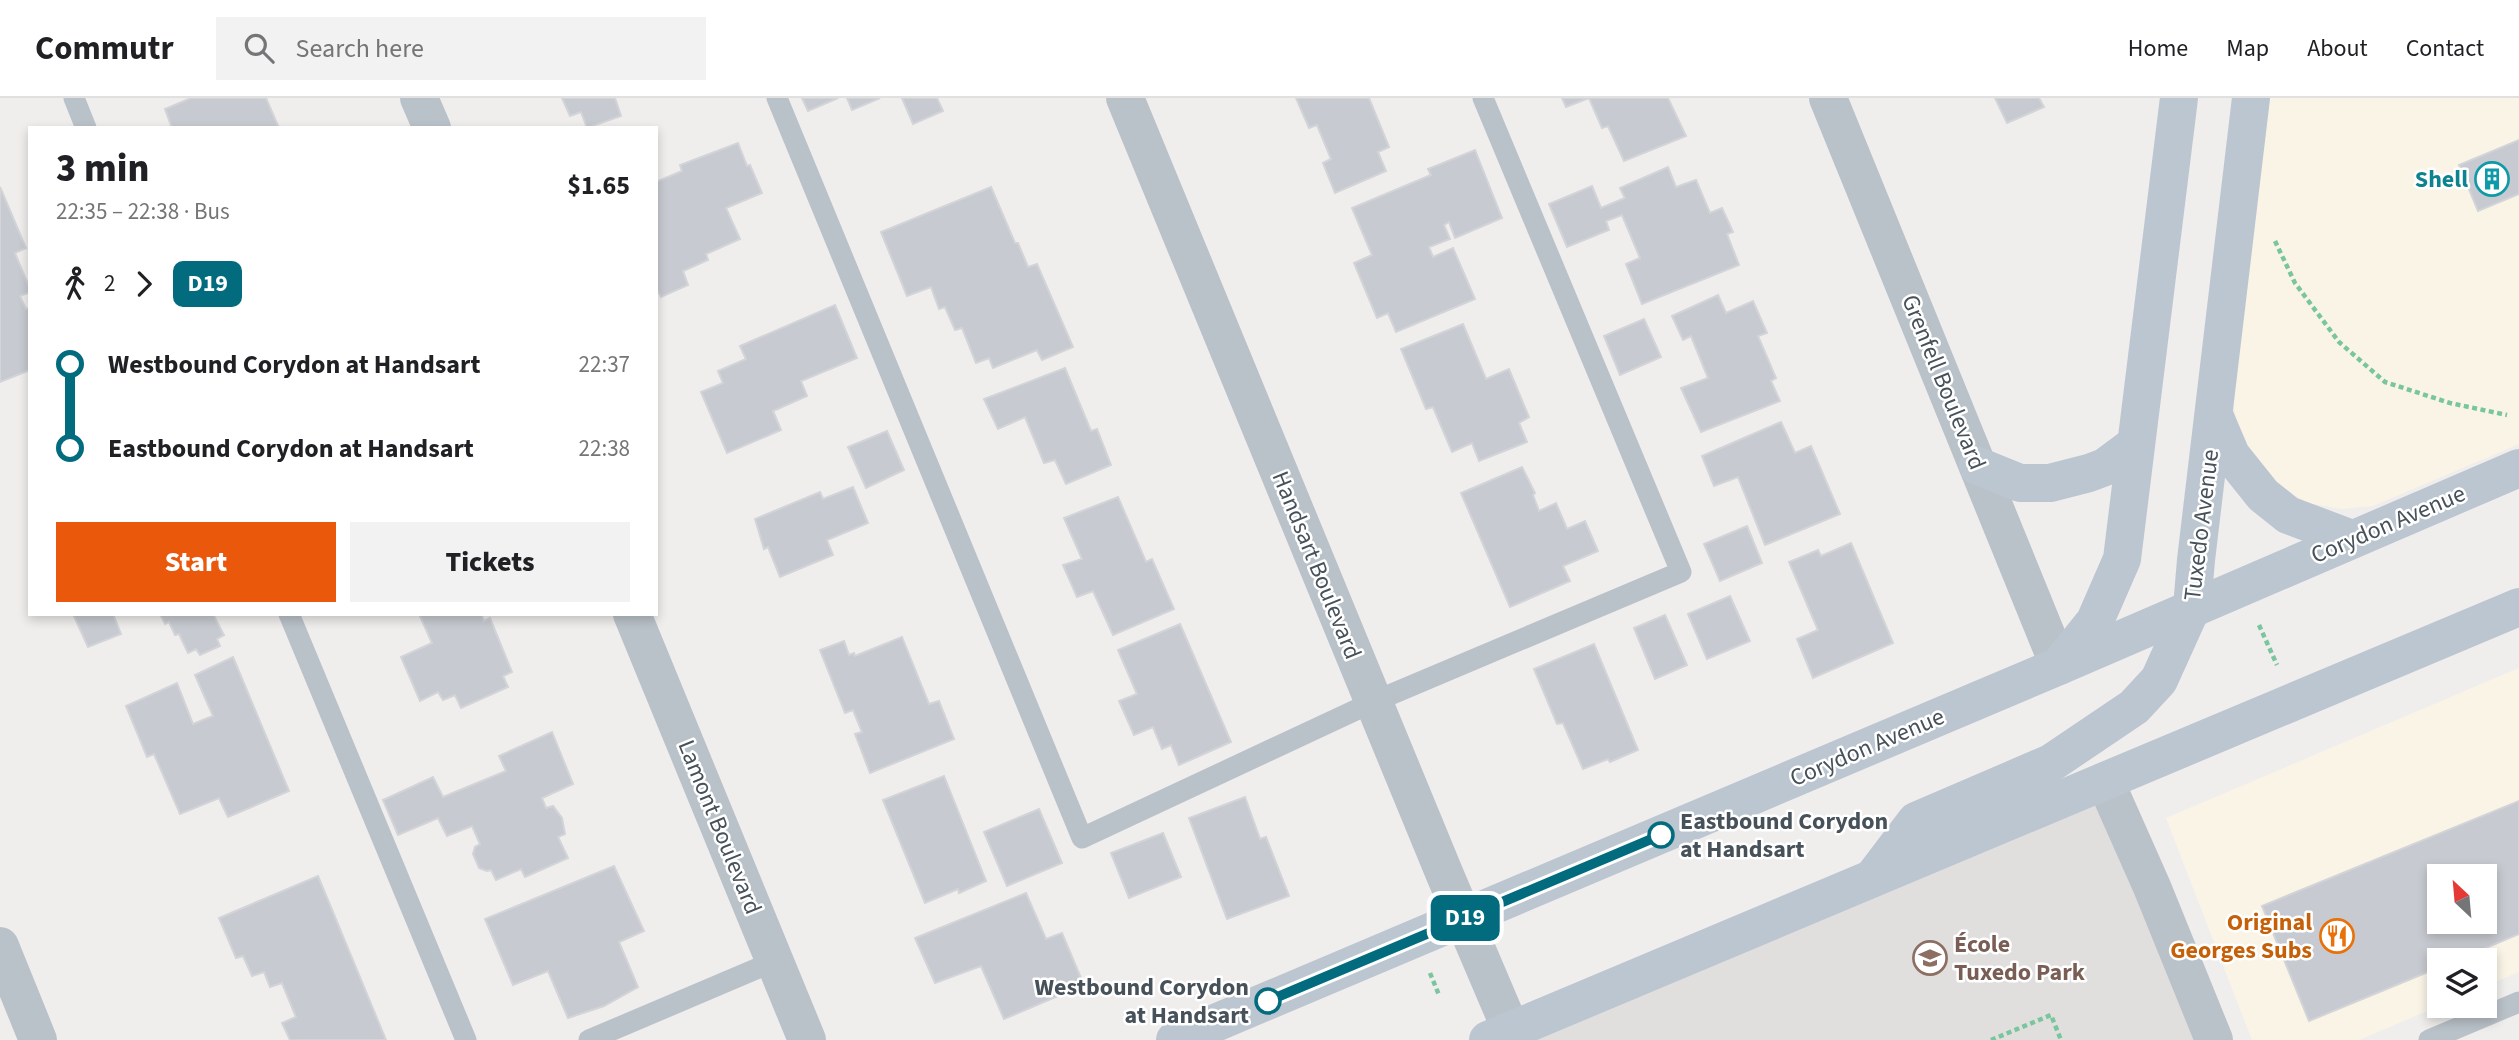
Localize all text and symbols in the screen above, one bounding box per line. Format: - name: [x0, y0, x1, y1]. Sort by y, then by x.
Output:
- search box: [216, 17, 706, 80]
- text: Commutr: [35, 25, 174, 72]
- icon: search: [240, 29, 278, 67]
- text: Search here: [296, 30, 424, 67]
- text: Home: [2128, 31, 2188, 66]
- text: Map: [2226, 31, 2269, 66]
- text: About: [2307, 31, 2368, 66]
- text: Contact: [2406, 31, 2484, 66]
- text: 3 min: [56, 142, 149, 196]
- building icon: Shell: [2473, 160, 2511, 198]
- place label: Shell: [2415, 162, 2468, 197]
- text: $1.65: [567, 167, 630, 204]
- text: 22:35 – 22:38 · Bus: [56, 195, 230, 228]
- icon: walk: [56, 265, 94, 303]
- icon: forward: [125, 265, 163, 303]
- text: D19: [187, 266, 228, 301]
- text: 2: [104, 267, 115, 300]
- street label: Grenfell Boulevard: [1892, 289, 1995, 475]
- text: Westbound Corydon at Handsart: [108, 346, 480, 383]
- text: 22:37: [579, 348, 630, 381]
- text: Eastbound Corydon at Handsart: [108, 430, 474, 467]
- text: 22:38: [579, 432, 630, 465]
- street label: Tuxedo Avenue: [2175, 447, 2228, 603]
- street label: Handsart Boulevard: [1263, 466, 1370, 665]
- street label: Corydon Avenue: [2305, 476, 2471, 573]
- button: Start: [56, 522, 336, 602]
- button: Tickets: [350, 522, 630, 602]
- street label: Corydon Avenue: [1784, 699, 1950, 796]
- street label: Lamont Boulevard: [669, 735, 770, 920]
- place label: Eastbound Corydon at Handsart: [1680, 804, 1888, 867]
- marker: Eastbound Corydon at Handsart: [1648, 822, 1674, 848]
- north arrow: [2427, 864, 2497, 934]
- map controls: [2427, 864, 2497, 1018]
- line badge: D19: [1425, 895, 1505, 941]
- text: D19: [1445, 900, 1485, 935]
- place label: Original Georges Subs: [2170, 905, 2312, 968]
- restaurant icon: Original Georges Subs: [2318, 917, 2356, 955]
- place label: École Tuxedo Park: [1954, 927, 2086, 990]
- school or university icon: École Tuxedo Park: [1911, 939, 1949, 977]
- button: layers: [2427, 948, 2497, 1018]
- place label: Westbound Corydon at Handsart: [1035, 970, 1249, 1033]
- marker: Westbound Corydon at Handsart: [1255, 988, 1281, 1014]

